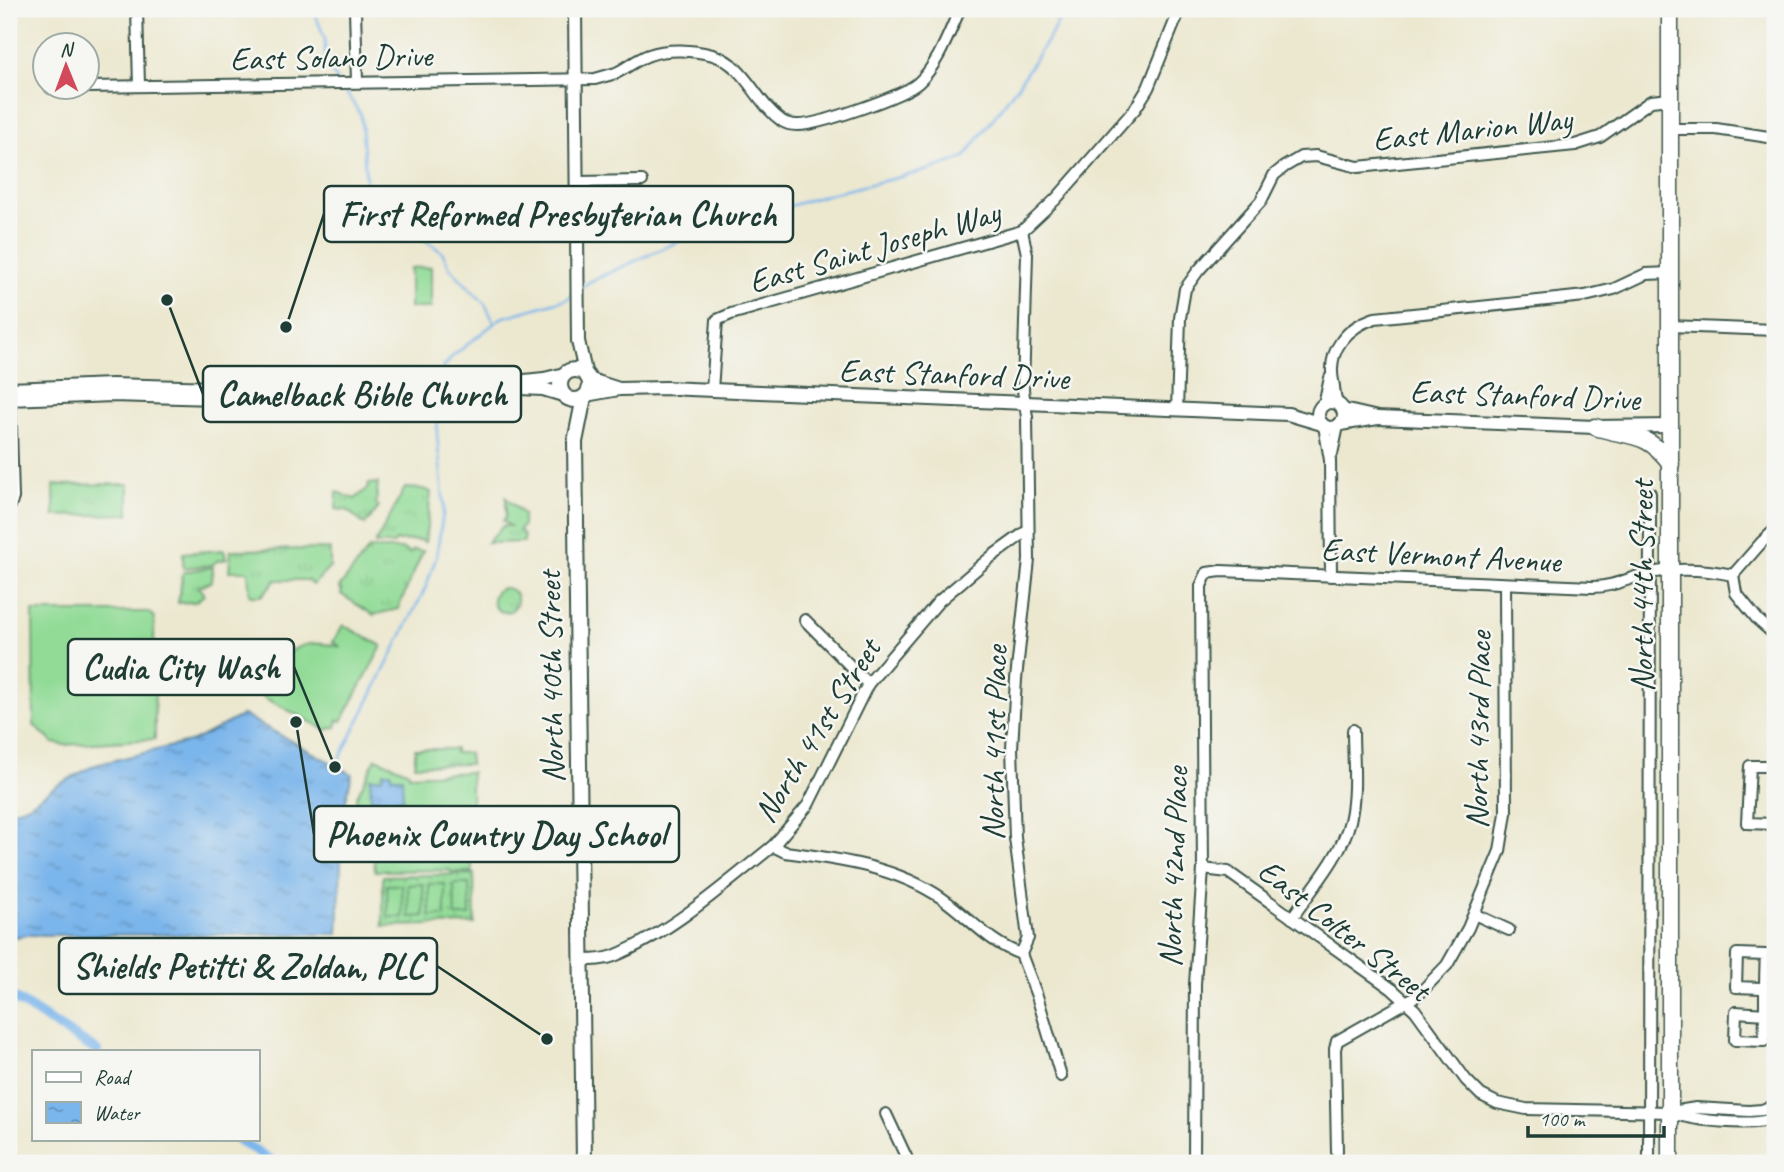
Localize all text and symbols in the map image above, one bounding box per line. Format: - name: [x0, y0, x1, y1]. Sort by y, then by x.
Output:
- north arrow: [32, 32, 102, 102]
- street label: East Solano Drive: [230, 34, 435, 80]
- text: N: [60, 38, 75, 62]
- street label: East Marion Way: [1371, 97, 1576, 160]
- callout: First Reformed Presbyterian Church: [324, 186, 793, 242]
- street label: East Saint Joseph Way: [744, 190, 1007, 303]
- text: First Reformed Presbyterian Church: [340, 192, 777, 237]
- street label: East Stanford Drive: [838, 349, 1072, 399]
- callout: Camelback Bible Church: [203, 366, 521, 422]
- street label: East Stanford Drive: [1409, 370, 1643, 420]
- text: Camelback Bible Church: [217, 372, 509, 417]
- street label: North 44th Street: [1621, 477, 1663, 692]
- street label: East Vermont Avenue: [1320, 528, 1564, 582]
- street label: North 40th Street: [528, 568, 574, 783]
- street label: North 41st Street: [744, 628, 891, 830]
- street label: North 43rd Place: [1455, 629, 1501, 829]
- callout: Cudia City Wash: [68, 639, 294, 695]
- street label: North 41st Place: [971, 643, 1017, 841]
- text: Cudia City Wash: [82, 645, 281, 690]
- street label: North 42nd Place: [1149, 764, 1198, 968]
- callout: Phoenix Country Day School: [314, 806, 679, 862]
- text: Phoenix Country Day School: [326, 812, 672, 857]
- street label: East Colter Street: [1250, 849, 1442, 1012]
- callout: Shields Petitti & Zoldan, PLC: [59, 938, 437, 994]
- text: Shields Petitti & Zoldan, PLC: [72, 944, 428, 989]
- legend: [32, 1050, 259, 1140]
- text: Road: [94, 1064, 133, 1090]
- scale bar: [1528, 1095, 1665, 1139]
- text: Water: [94, 1100, 141, 1126]
- text: 100 m: [1539, 1106, 1586, 1132]

